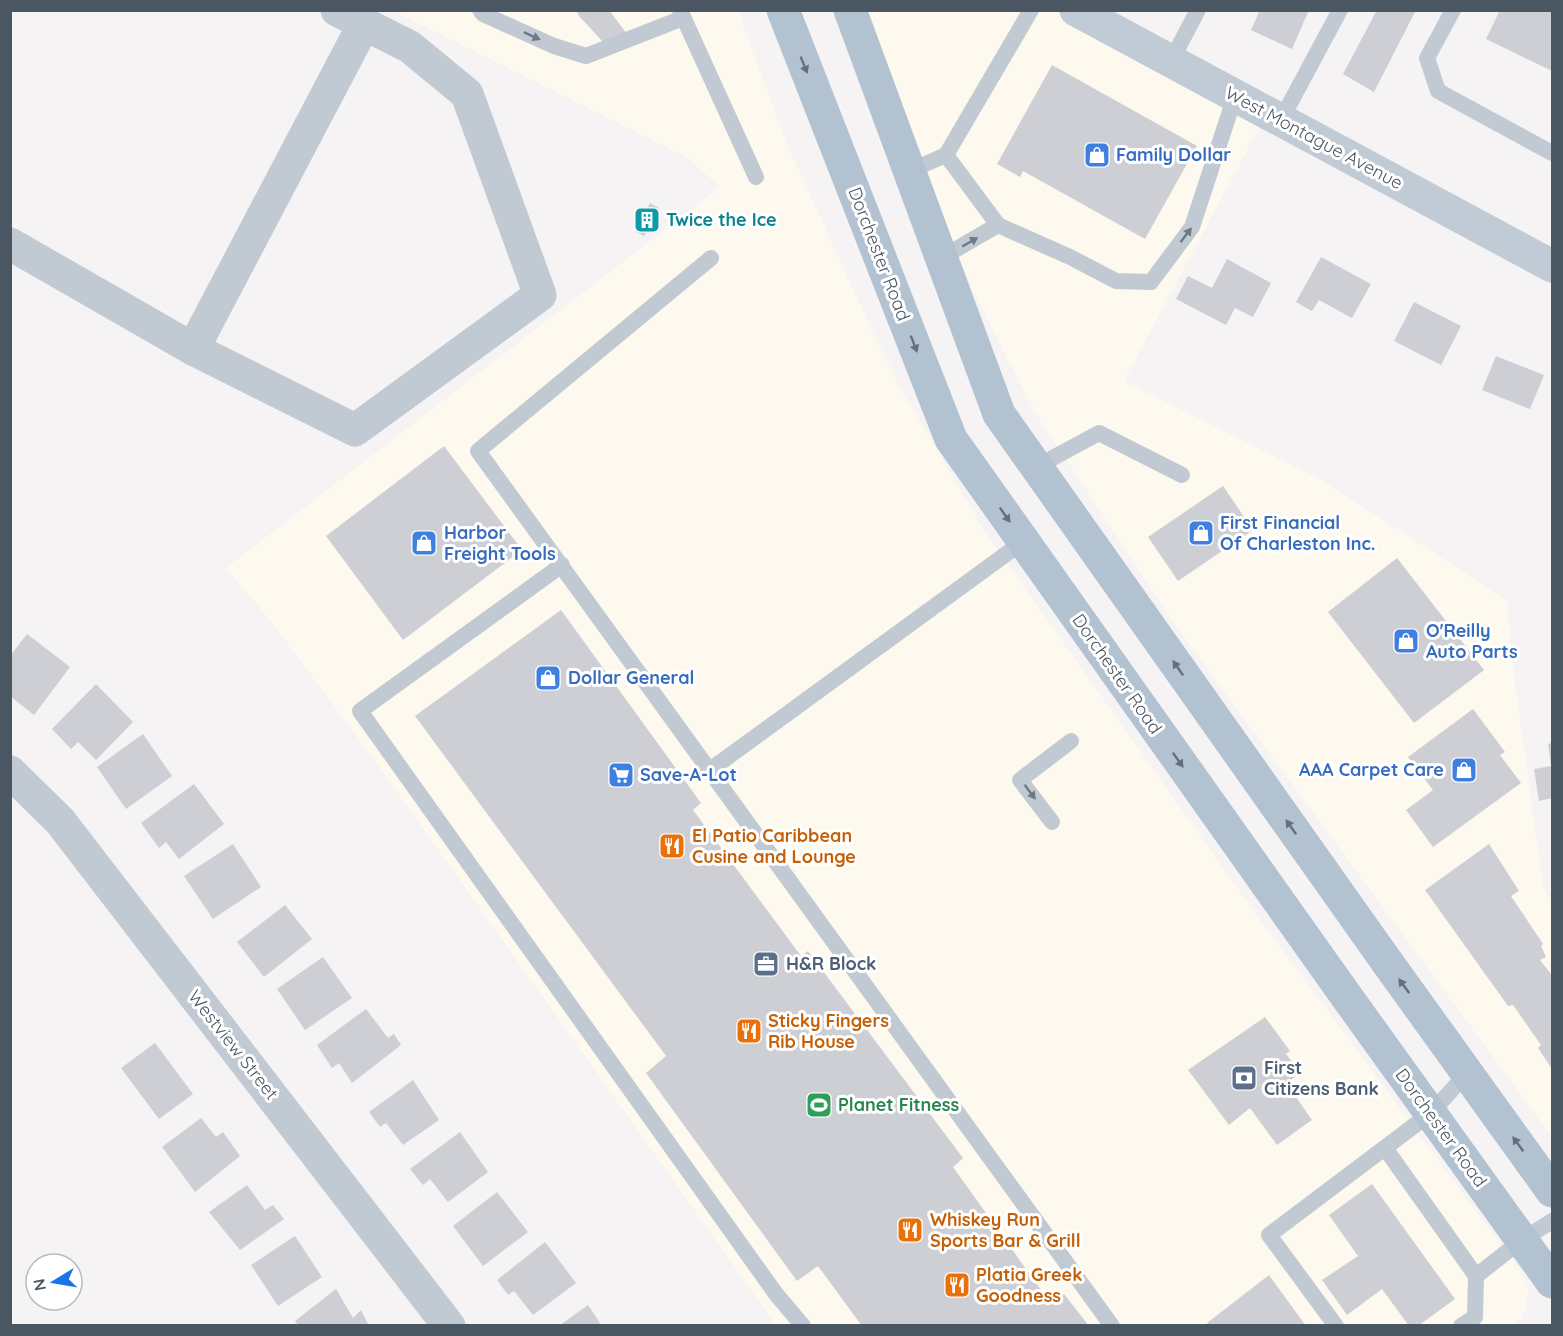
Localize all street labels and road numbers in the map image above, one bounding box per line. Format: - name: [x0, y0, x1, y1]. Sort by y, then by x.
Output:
- street label: West Montague Avenue: [1221, 81, 1407, 194]
- street label: Dorchester Road: [843, 184, 916, 324]
- street label: Dorchester Road: [1067, 609, 1167, 738]
- street label: Westview Street: [183, 985, 283, 1104]
- street label: Dorchester Road: [1391, 1064, 1492, 1192]

